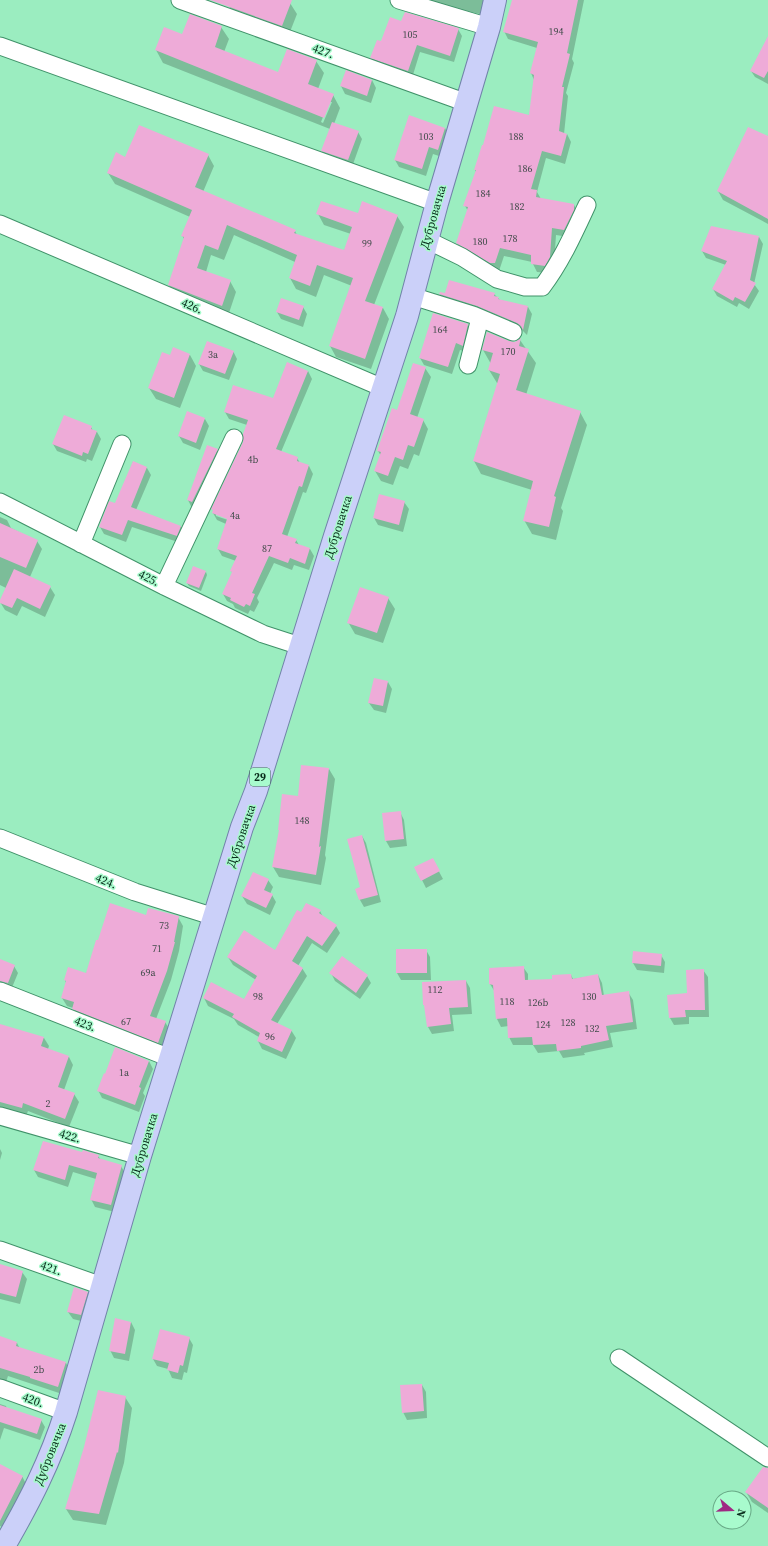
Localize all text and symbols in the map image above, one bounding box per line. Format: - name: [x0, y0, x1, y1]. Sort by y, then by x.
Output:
- house number: 194: [549, 25, 564, 38]
- house number: 105: [403, 28, 418, 41]
- street label: 427.: [310, 40, 336, 62]
- house number: 103: [419, 130, 434, 143]
- house number: 188: [509, 130, 524, 143]
- house number: 186: [518, 162, 533, 175]
- street label: Дубровачка: [416, 182, 450, 251]
- house number: 184: [476, 187, 491, 200]
- house number: 182: [510, 200, 525, 213]
- house number: 178: [503, 232, 518, 245]
- house number: 180: [473, 235, 488, 248]
- house number: 99: [362, 237, 372, 250]
- street label: 426.: [179, 294, 205, 318]
- house number: 164: [433, 323, 448, 336]
- house number: 170: [501, 345, 516, 358]
- house number: 3a: [208, 348, 219, 361]
- house number: 4b: [248, 453, 259, 466]
- street label: Дубровачка: [320, 492, 356, 561]
- house number: 4a: [230, 509, 241, 522]
- house number: 87: [262, 542, 272, 555]
- street label: 425.: [136, 566, 162, 590]
- road number: 29: [250, 768, 270, 786]
- street label: Дубровачка: [223, 801, 260, 870]
- house number: 148: [295, 814, 310, 827]
- street label: 424.: [93, 870, 119, 892]
- house number: 73: [159, 919, 169, 932]
- house number: 71: [152, 942, 162, 955]
- house number: 69a: [140, 966, 156, 979]
- house number: 112: [428, 983, 443, 996]
- house number: 98: [253, 990, 263, 1003]
- house number: 130: [582, 990, 597, 1003]
- house number: 118: [500, 995, 515, 1008]
- house number: 126b: [528, 996, 549, 1009]
- street label: 423.: [72, 1013, 98, 1035]
- house number: 67: [121, 1015, 131, 1028]
- house number: 128: [561, 1016, 576, 1029]
- house number: 124: [536, 1018, 551, 1031]
- house number: 132: [585, 1022, 600, 1035]
- house number: 96: [265, 1030, 275, 1043]
- house number: 1a: [119, 1066, 130, 1079]
- house number: 2: [46, 1097, 51, 1110]
- street label: Дубровачка: [127, 1110, 162, 1179]
- street label: 422.: [57, 1125, 83, 1147]
- street label: 421.: [38, 1257, 64, 1279]
- house number: 2b: [34, 1363, 45, 1376]
- street label: 420.: [20, 1389, 46, 1411]
- street label: Дубровачка: [30, 1420, 70, 1487]
- north arrow: [712, 1490, 752, 1530]
- text: N: [733, 1507, 749, 1519]

